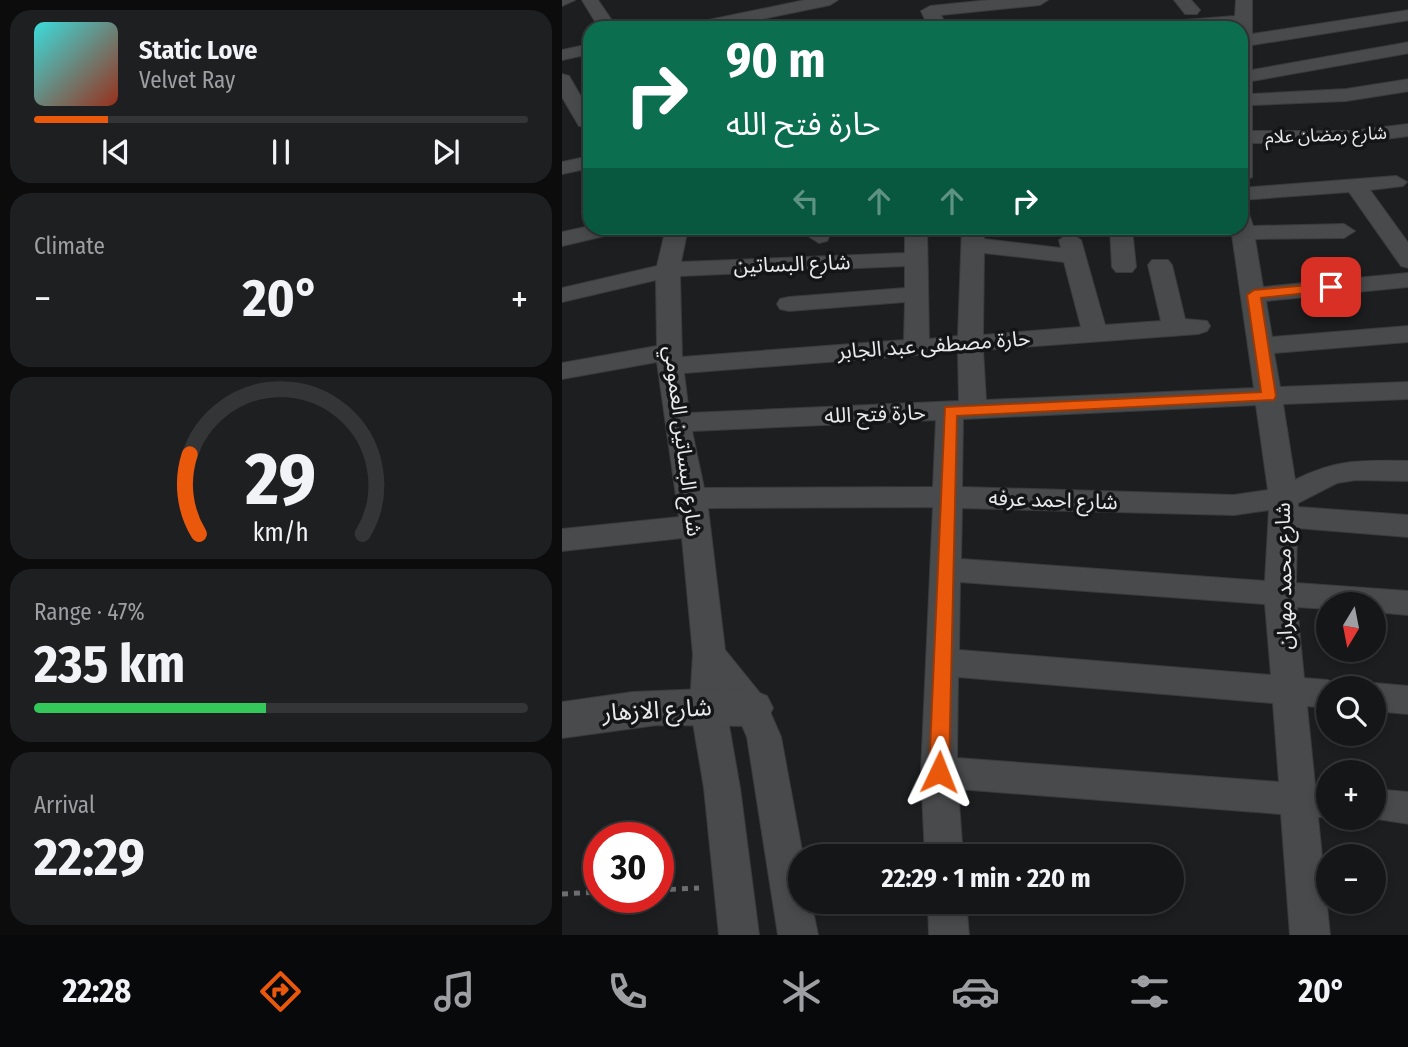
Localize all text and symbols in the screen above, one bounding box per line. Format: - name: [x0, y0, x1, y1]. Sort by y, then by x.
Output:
- text: 90 m: [726, 31, 826, 90]
- text: Static Love: [139, 35, 257, 66]
- icon: right: [611, 49, 702, 140]
- text: Velvet Ray: [139, 66, 235, 94]
- text: حارة فتح الله: [726, 105, 881, 143]
- street label: شارع رمضان علام: [1265, 122, 1387, 151]
- icon: previous: [97, 133, 135, 171]
- icon: pause: [262, 133, 300, 171]
- icon: next: [427, 133, 465, 171]
- icon: left: [787, 182, 825, 220]
- icon: ahead: [860, 182, 898, 220]
- icon: ahead: [933, 182, 971, 220]
- icon: right: [1006, 182, 1044, 220]
- text: Climate: [34, 232, 105, 260]
- street label: شارع البساتين: [733, 249, 851, 281]
- pin: [1301, 257, 1361, 317]
- text: 20°: [243, 267, 319, 330]
- icon: arrive: [1312, 268, 1350, 306]
- text: −: [34, 276, 51, 322]
- text: +: [511, 276, 528, 322]
- street label: حارة مصطفى عبد الجابر: [836, 325, 1031, 365]
- street label: شارع البساتين العمومي: [656, 344, 708, 538]
- street label: حارة فتح الله: [824, 399, 926, 431]
- text: 29: [245, 436, 316, 523]
- street label: شارع احمد عرفه: [988, 485, 1118, 517]
- street label: شارع محمد مهران: [1270, 502, 1300, 650]
- text: km/h: [253, 517, 309, 547]
- north arrow: [1316, 592, 1386, 662]
- map controls: [1316, 592, 1386, 914]
- text: Range · 47%: [34, 598, 145, 626]
- text: 235 km: [34, 633, 185, 696]
- button: search: [1316, 676, 1386, 746]
- street label: شارع الازهار: [601, 693, 713, 730]
- position arrow: [902, 735, 976, 809]
- button: +: [1316, 760, 1386, 830]
- text: Arrival: [34, 791, 95, 819]
- speed limit sign: 30: [583, 822, 674, 913]
- text: 22:29: [34, 826, 145, 889]
- button: −: [1316, 844, 1386, 914]
- text: 22:29 · 1 min · 220 m: [881, 863, 1091, 894]
- icon: directions: [256, 967, 305, 1016]
- icon: music: [430, 967, 479, 1016]
- icon: phone: [603, 967, 652, 1016]
- icon: climate: [777, 967, 826, 1016]
- icon: car: [951, 967, 1000, 1016]
- icon: filters: [1125, 967, 1174, 1016]
- text: 22:28: [62, 972, 131, 1010]
- text: 20°: [1298, 972, 1346, 1010]

